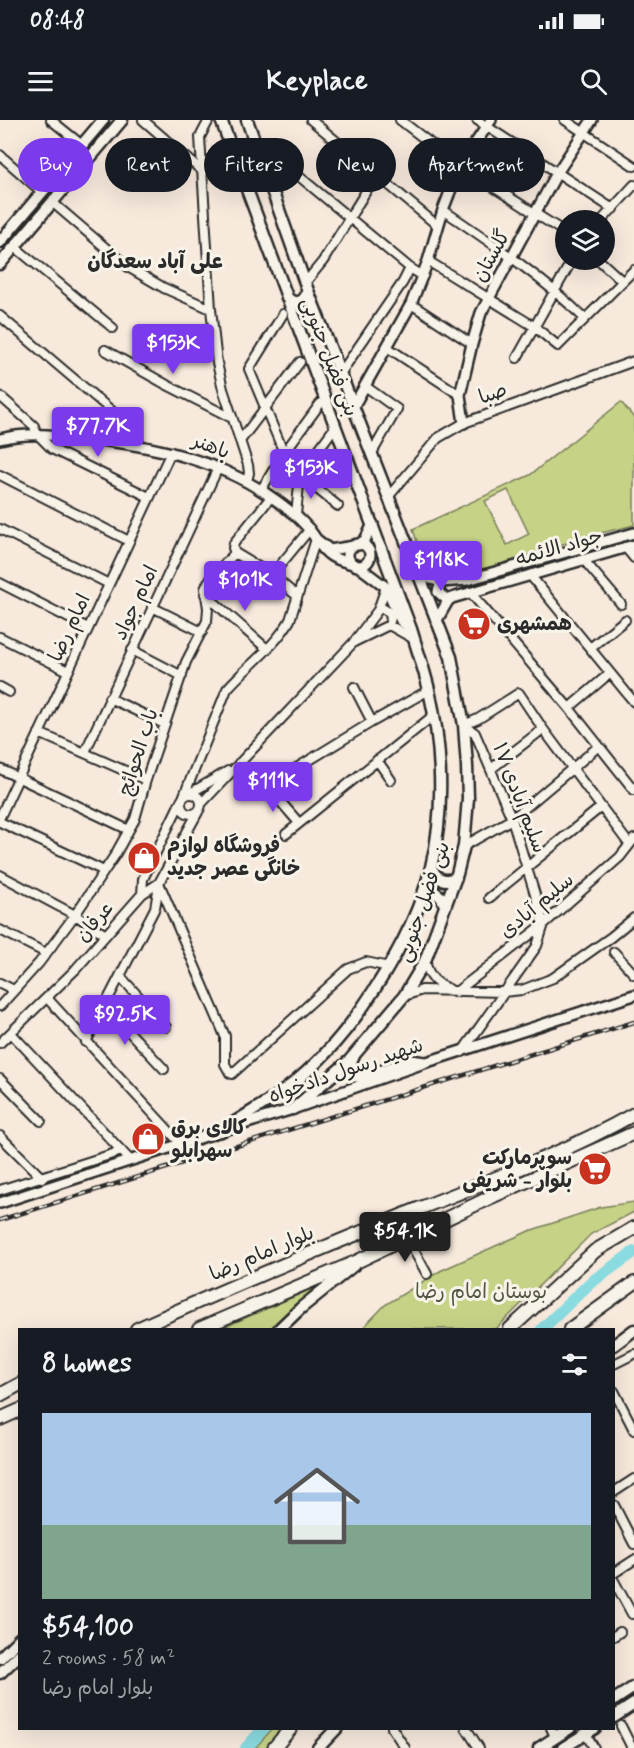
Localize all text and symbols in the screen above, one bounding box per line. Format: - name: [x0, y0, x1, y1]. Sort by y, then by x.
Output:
- text: 08:48: [30, 7, 85, 35]
- text: Keyplace: [266, 64, 368, 99]
- icon: menu: [24, 65, 57, 98]
- icon: search: [577, 65, 610, 98]
- chip: Buy: [18, 138, 93, 192]
- chip: Rent: [105, 138, 192, 192]
- chip: Filters: [204, 138, 304, 192]
- chip: New: [316, 138, 396, 192]
- chip: Apartment: [408, 138, 545, 192]
- map controls: [555, 210, 615, 270]
- button: layers: [555, 210, 615, 270]
- street label: گلستان: [467, 225, 517, 287]
- district label: علی آباد سعدگان: [87, 248, 223, 276]
- street label: بنی فضل جنوبی: [294, 293, 364, 421]
- pin: $153K: [131, 324, 215, 375]
- text: $153K: [146, 330, 200, 357]
- street label: صبا: [475, 376, 511, 412]
- pin: $77.7K: [49, 407, 147, 458]
- text: $77.7K: [66, 413, 130, 440]
- street label: باهنر: [187, 427, 233, 466]
- pin: $153K: [269, 449, 353, 500]
- text: $153K: [284, 455, 338, 482]
- street label: جواد الائمه: [512, 523, 606, 573]
- pin: $118K: [399, 541, 483, 592]
- text: $118K: [414, 547, 468, 574]
- street label: امام جواد: [107, 561, 165, 645]
- pin: $101K: [203, 561, 287, 612]
- text: $101K: [218, 567, 272, 594]
- street label: امام رضا: [43, 590, 97, 666]
- supermarket icon: همشهری: [456, 606, 492, 642]
- place label: همشهری: [497, 611, 572, 638]
- street label: باب الحوائج: [112, 705, 166, 799]
- street label: سلیم آبادی ۱۷: [486, 739, 552, 857]
- pin: $111K: [231, 762, 315, 813]
- text: $111K: [247, 768, 299, 795]
- place label: فروشگاه لوازم خانگی عصر جدید: [167, 833, 300, 883]
- street label: بنی فضل جنوبی: [391, 838, 457, 966]
- shop icon: فروشگاه لوازم خانگی عصر جدید: [126, 840, 162, 876]
- street label: سلیم آبادی: [494, 867, 580, 945]
- street label: عرفان: [70, 896, 120, 948]
- pin: $92.5K: [76, 995, 174, 1046]
- text: $92.5K: [94, 1001, 156, 1028]
- street label: شهید رسول دادخواه: [265, 1032, 427, 1110]
- place label: کالای برق سهرابلو: [170, 1115, 247, 1165]
- shop icon: کالای برق سهرابلو: [130, 1121, 166, 1157]
- place label: سوپرمارکت بلوار - شریفی: [462, 1145, 572, 1195]
- supermarket icon: سوپرمارکت بلوار - شریفی: [577, 1151, 613, 1187]
- pin: $54.1K: [356, 1212, 454, 1263]
- text: $54.1K: [373, 1218, 437, 1245]
- street label: بلوار امام رضا: [205, 1220, 319, 1288]
- park label: بوستان امام رضا: [415, 1279, 547, 1306]
- text: 8 homes: [42, 1347, 132, 1381]
- icon: filters: [558, 1348, 591, 1381]
- icon: home: [263, 1452, 371, 1560]
- text: $54,100: [42, 1611, 134, 1645]
- text: 2 rooms · 58 m²: [42, 1645, 175, 1672]
- text: بلوار امام رضا: [42, 1675, 153, 1702]

